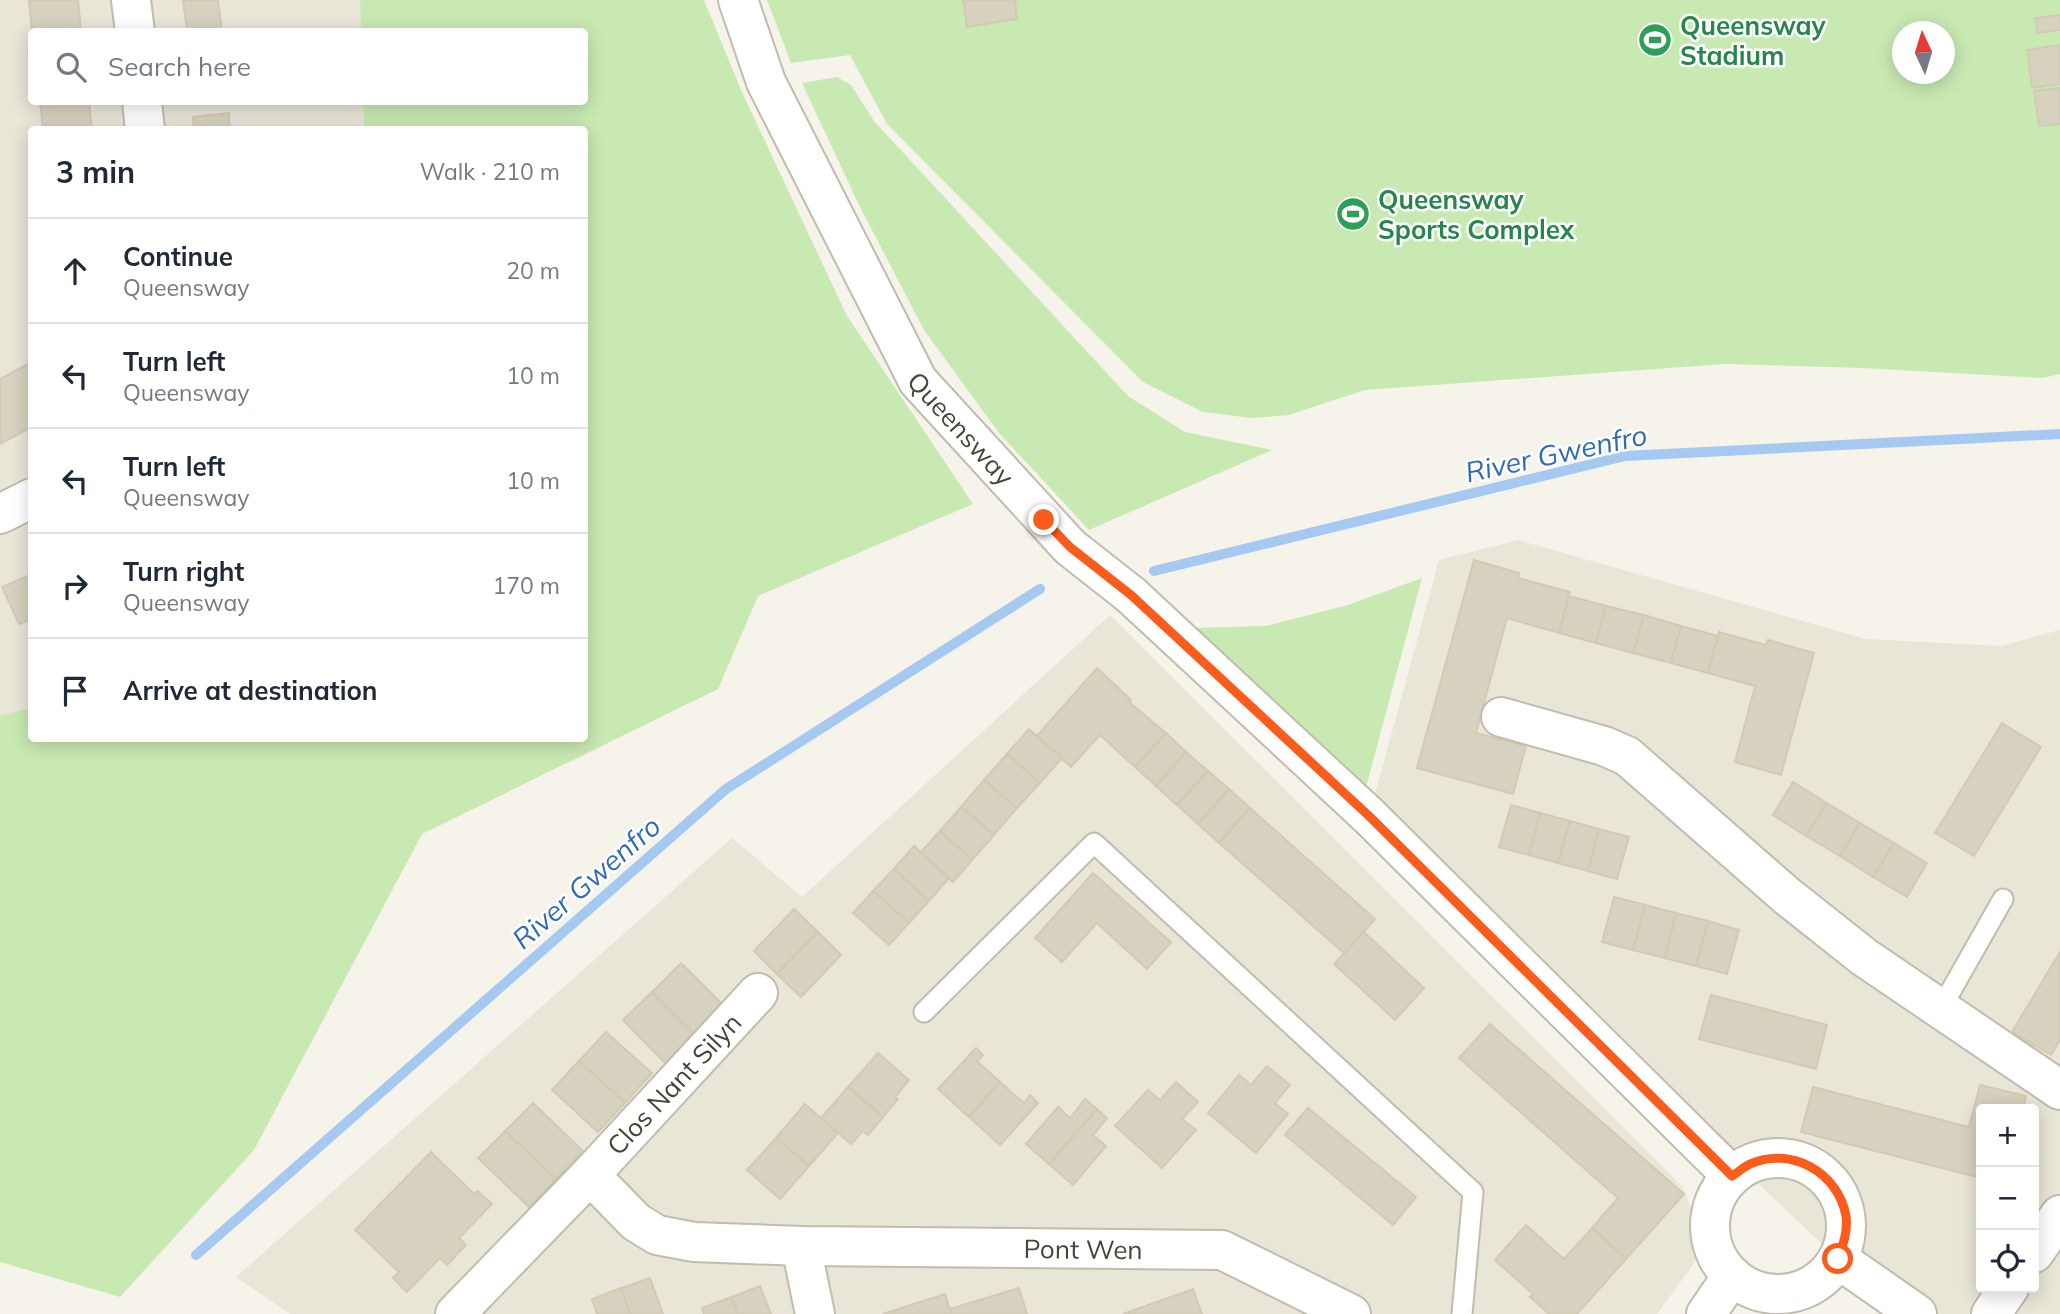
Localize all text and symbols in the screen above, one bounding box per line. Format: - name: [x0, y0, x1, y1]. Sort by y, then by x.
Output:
- place label: Queensway Stadium: [1680, 9, 1827, 72]
- sports icon: Queensway Stadium: [1636, 21, 1674, 59]
- north arrow: [1892, 21, 1955, 84]
- search box: [28, 28, 588, 105]
- icon: search: [52, 48, 90, 86]
- text: Search here: [108, 50, 251, 83]
- text: 3 min: [56, 153, 135, 191]
- text: Walk · 210 m: [420, 157, 560, 186]
- place label: Queensway Sports Complex: [1378, 183, 1575, 246]
- sports icon: Queensway Sports Complex: [1334, 195, 1372, 233]
- text: Continue: [123, 240, 233, 273]
- icon: ahead: [56, 252, 94, 290]
- text: 20 m: [506, 256, 560, 285]
- text: Queensway: [123, 273, 249, 302]
- text: Turn left: [123, 345, 225, 378]
- icon: left: [56, 357, 94, 395]
- text: 10 m: [506, 361, 560, 390]
- street label: Queensway: [901, 364, 1022, 492]
- text: Queensway: [123, 378, 249, 407]
- water label: River Gwenfro: [1462, 417, 1650, 489]
- text: Turn left: [123, 450, 225, 483]
- icon: left: [56, 462, 94, 500]
- text: 10 m: [506, 466, 560, 495]
- text: Queensway: [123, 483, 249, 512]
- route end: [1028, 504, 1059, 535]
- text: Turn right: [123, 555, 244, 588]
- icon: right: [56, 567, 94, 605]
- text: 170 m: [492, 571, 560, 600]
- text: Queensway: [123, 588, 249, 617]
- icon: arrive: [56, 672, 94, 710]
- text: Arrive at destination: [123, 674, 378, 707]
- water label: River Gwenfro: [505, 808, 667, 956]
- street label: Clos Nant Silyn: [600, 1006, 748, 1162]
- map controls: [1976, 1104, 2039, 1293]
- button: +: [1976, 1104, 2039, 1167]
- button: −: [1976, 1167, 2039, 1230]
- button: locate: [1976, 1230, 2039, 1293]
- street label: Pont Wen: [1023, 1232, 1143, 1266]
- route start: [1822, 1243, 1853, 1274]

